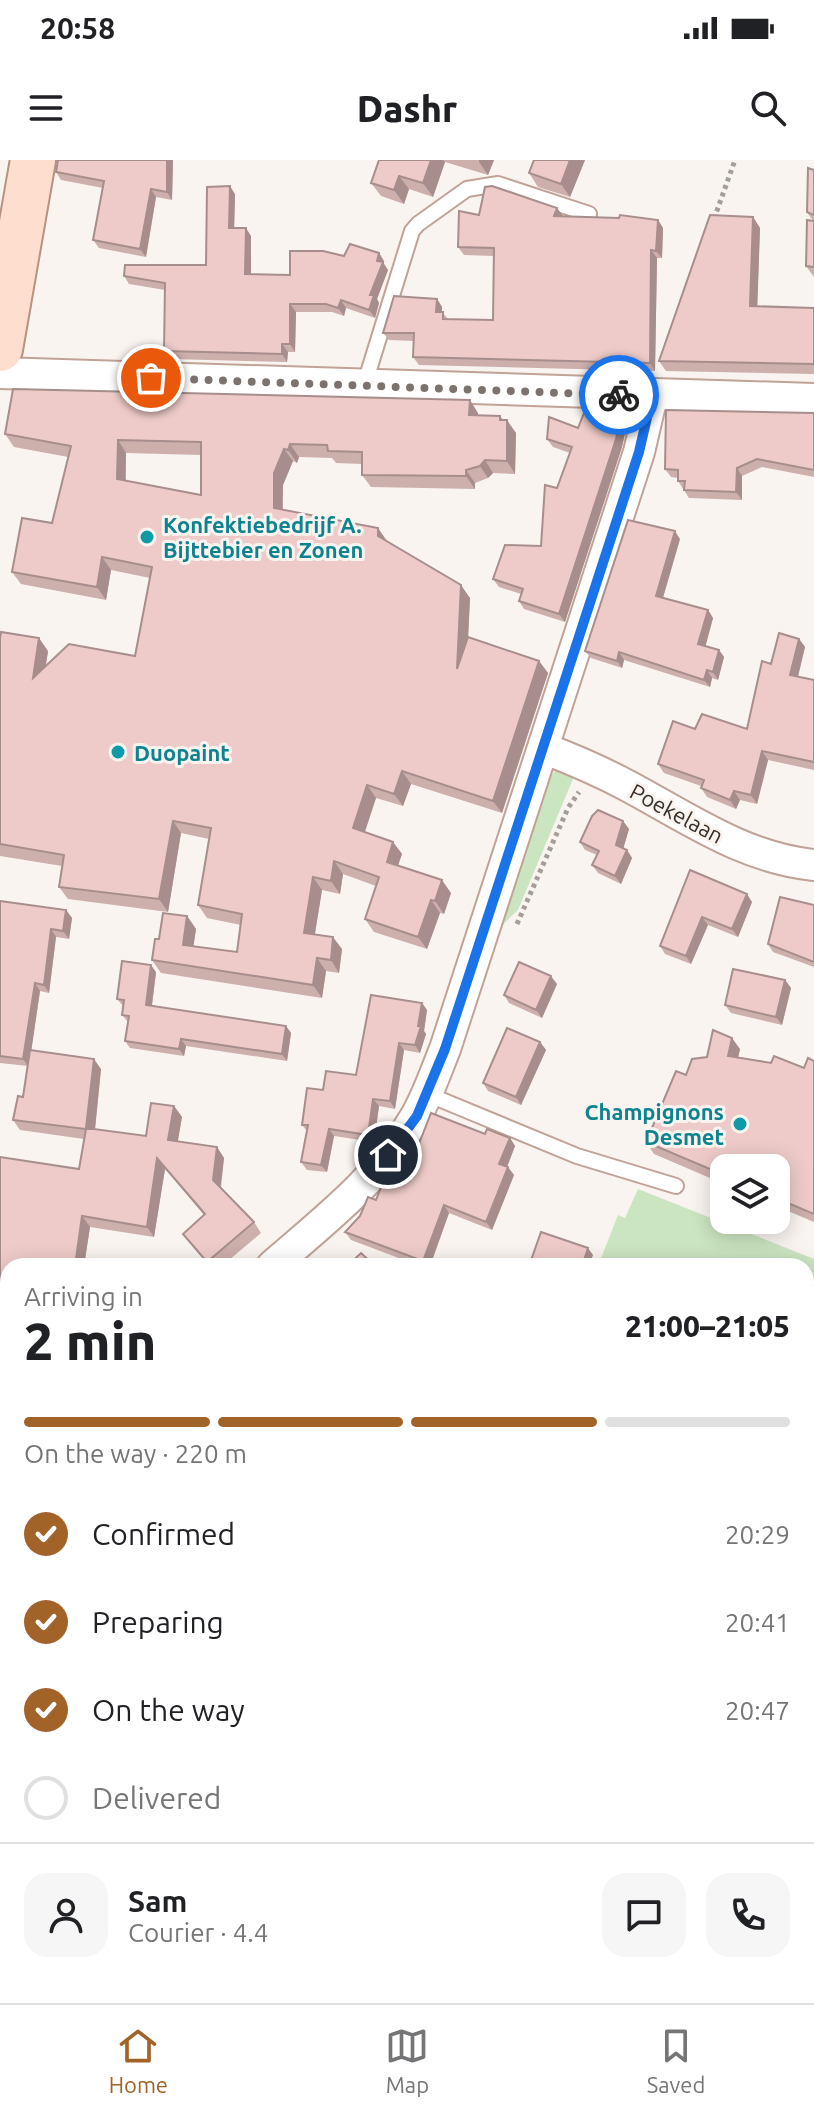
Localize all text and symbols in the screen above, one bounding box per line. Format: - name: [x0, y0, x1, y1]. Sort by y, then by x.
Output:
- text: 20:58: [40, 11, 115, 45]
- icon: menu: [24, 86, 68, 130]
- icon: search: [746, 86, 790, 130]
- text: Dashr: [357, 88, 457, 129]
- pin: [117, 344, 185, 412]
- courier: [579, 355, 659, 435]
- icon: bag: [129, 356, 173, 400]
- icon: bike: [597, 373, 641, 417]
- place label: Konfektiebedrijf A. Bijttebier en Zonen: [163, 512, 363, 562]
- marker: Konfektiebedrijf A. Bijttebier en Zonen: [138, 528, 156, 546]
- place label: Duopaint: [134, 740, 230, 765]
- marker: Duopaint: [109, 743, 127, 761]
- street label: Poekelaan: [626, 778, 728, 848]
- place label: Champignons Desmet: [585, 1099, 724, 1149]
- marker: Champignons Desmet: [731, 1115, 749, 1133]
- pin: [354, 1121, 422, 1189]
- icon: home: [366, 1133, 410, 1177]
- map controls: [710, 1154, 790, 1234]
- button: layers: [710, 1154, 790, 1234]
- text: Arriving in: [24, 1282, 143, 1311]
- text: 21:00–21:05: [625, 1309, 790, 1343]
- text: 2 min: [24, 1312, 156, 1370]
- text: On the way · 220 m: [24, 1439, 247, 1468]
- icon: check: [24, 1512, 68, 1556]
- text: Confirmed: [92, 1517, 235, 1551]
- text: 20:29: [725, 1520, 790, 1549]
- icon: check: [24, 1600, 68, 1644]
- text: Preparing: [92, 1605, 224, 1639]
- text: 20:41: [725, 1608, 790, 1637]
- icon: check: [24, 1688, 68, 1732]
- text: On the way: [92, 1693, 245, 1727]
- text: 20:47: [725, 1696, 790, 1725]
- text: Delivered: [92, 1781, 221, 1815]
- button: person: [24, 1873, 108, 1957]
- button: chat: [602, 1873, 686, 1957]
- button: phone: [706, 1873, 790, 1957]
- text: Sam: [128, 1884, 187, 1918]
- text: Courier · 4.4: [128, 1918, 268, 1947]
- tab: Home: [109, 2024, 168, 2097]
- tab: Map: [385, 2024, 429, 2097]
- tab: Saved: [647, 2024, 705, 2097]

